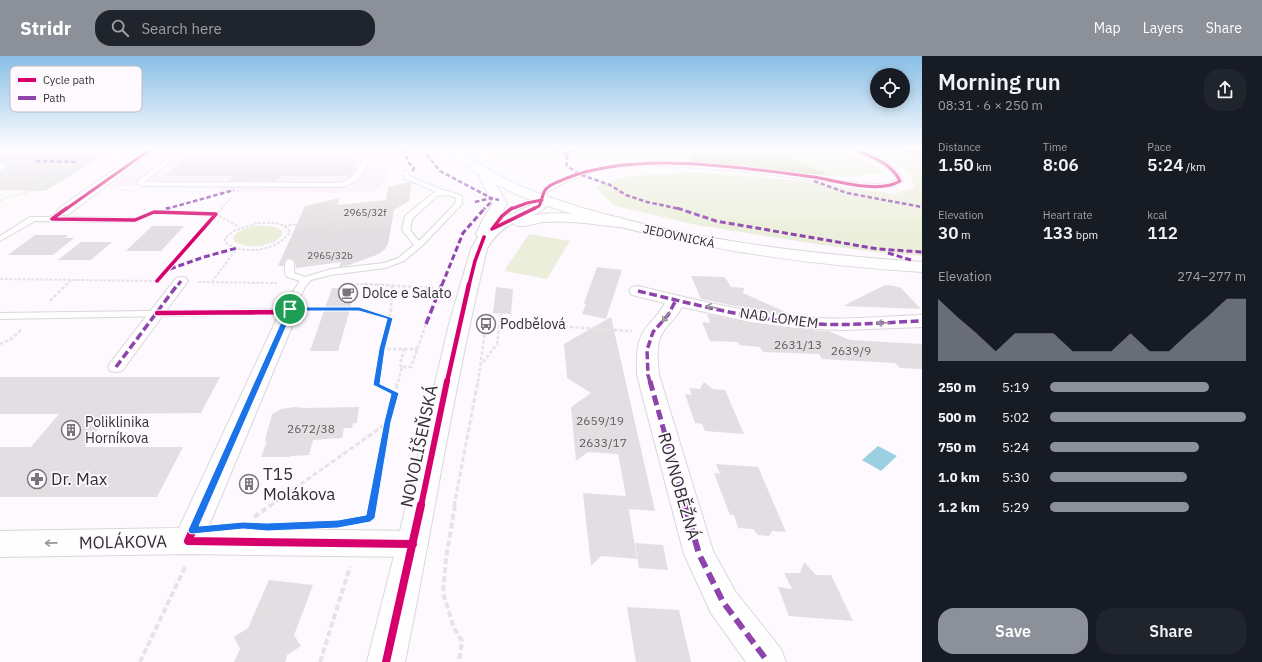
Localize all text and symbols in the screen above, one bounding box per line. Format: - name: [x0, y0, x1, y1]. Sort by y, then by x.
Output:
- search box: [95, 10, 375, 46]
- text: Stridr: [20, 16, 71, 40]
- icon: search: [109, 17, 131, 39]
- text: Search here: [141, 19, 222, 38]
- text: Map: [1094, 19, 1121, 37]
- text: Layers: [1143, 19, 1184, 37]
- text: Share: [1206, 19, 1242, 37]
- legend: [10, 66, 142, 112]
- text: Morning run: [938, 67, 1061, 96]
- map controls: [870, 68, 910, 108]
- button: locate: [870, 68, 910, 108]
- button: share: [1204, 69, 1246, 111]
- text: Cycle path: [43, 73, 95, 87]
- text: Path: [43, 91, 66, 105]
- text: 08:31 · 6 × 250 m: [938, 97, 1043, 114]
- text: Distance: [938, 140, 981, 154]
- text: Time: [1043, 140, 1067, 154]
- text: Pace: [1147, 140, 1171, 154]
- text: 1.50: [938, 154, 974, 176]
- text: 8:06: [1043, 154, 1079, 176]
- text: 5:24: [1147, 154, 1183, 176]
- text: km: [974, 160, 992, 174]
- text: /km: [1183, 160, 1206, 174]
- house number: 2965/32f: [343, 206, 387, 219]
- text: Elevation: [938, 208, 984, 222]
- text: Heart rate: [1043, 208, 1093, 222]
- text: kcal: [1147, 208, 1167, 222]
- street label: JEDOVNICKÁ: [642, 221, 716, 251]
- text: 30: [938, 222, 958, 244]
- text: 133: [1043, 222, 1073, 244]
- text: 112: [1147, 222, 1178, 244]
- text: m: [958, 228, 971, 242]
- text: bpm: [1073, 228, 1098, 242]
- house number: 2965/32b: [307, 249, 353, 262]
- text: Elevation: [938, 268, 992, 285]
- text: 274–277 m: [1177, 268, 1246, 285]
- cafe icon: Dolce e Salato: [337, 282, 359, 304]
- place label: Dolce e Salato: [362, 284, 452, 302]
- pin: [273, 292, 307, 326]
- icon: arrive: [279, 298, 301, 320]
- one-way arrow: [706, 303, 719, 311]
- street label: NAD LOMEM: [739, 304, 819, 332]
- one-way arrow: [661, 311, 670, 322]
- bus stop icon: Podbělová: [475, 313, 497, 335]
- place label: Podbělová: [500, 315, 566, 333]
- one-way arrow: [877, 319, 890, 326]
- house number: 2631/13: [774, 337, 822, 352]
- house number: 2639/9: [831, 343, 871, 358]
- text: 250 m: [938, 379, 976, 396]
- text: 5:19: [1002, 379, 1029, 396]
- street label: NOVOLÍŠEŇSKÁ: [395, 383, 443, 509]
- text: 500 m: [938, 409, 976, 426]
- text: 5:02: [1002, 409, 1029, 426]
- place label: Poliklinika Horníkova: [85, 413, 150, 447]
- house number: 2659/19: [576, 413, 624, 428]
- building icon: Poliklinika Horníkova: [60, 419, 82, 441]
- house number: 2672/38: [287, 421, 335, 436]
- street label: ROVNOBĚŽNÁ: [653, 430, 705, 542]
- house number: 2633/17: [579, 435, 627, 450]
- text: 750 m: [938, 439, 976, 456]
- text: 5:24: [1002, 439, 1029, 456]
- place label: T15 Molákova: [263, 463, 335, 505]
- pharmacy icon: Dr. Max: [26, 468, 48, 490]
- place label: Dr. Max: [51, 468, 108, 490]
- text: 1.0 km: [938, 469, 980, 486]
- text: 5:30: [1002, 469, 1029, 486]
- building icon: T15 Molákova: [238, 473, 260, 495]
- text: 1.2 km: [938, 499, 980, 516]
- text: 5:29: [1002, 499, 1029, 516]
- street label: MOLÁKOVA: [79, 530, 167, 554]
- one-way arrow: [45, 539, 58, 547]
- button: Save: [938, 608, 1088, 654]
- button: Share: [1096, 608, 1246, 654]

